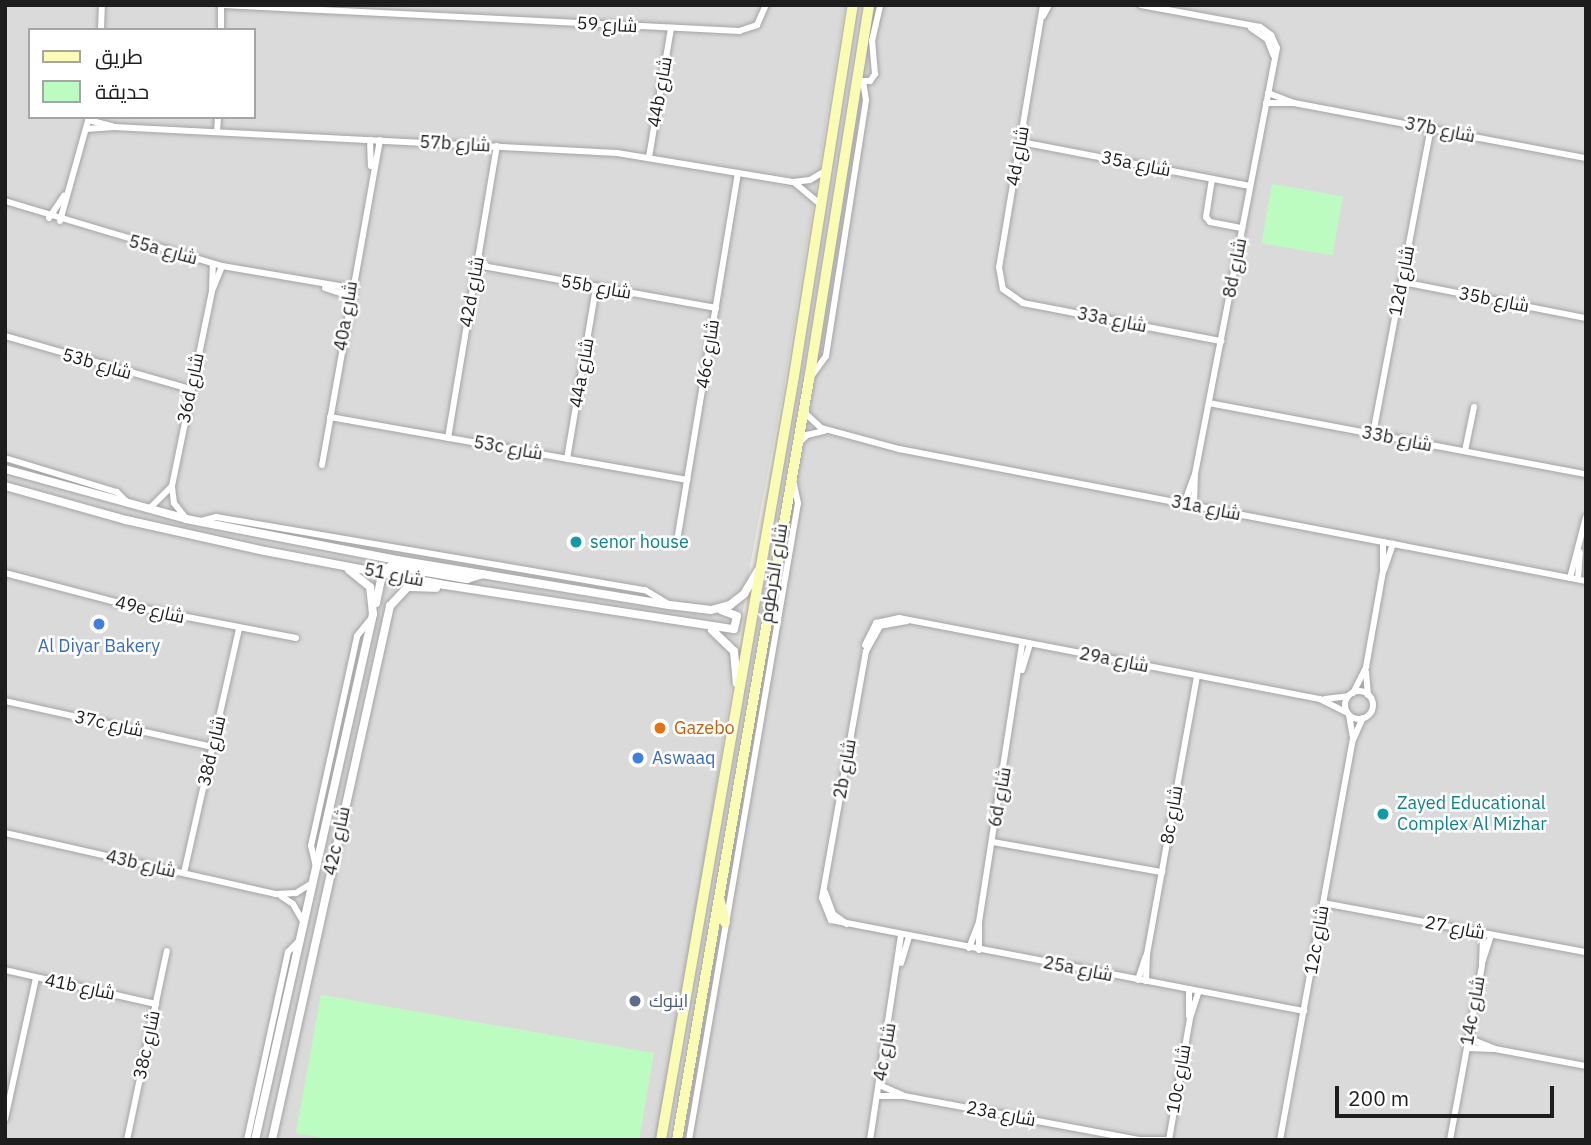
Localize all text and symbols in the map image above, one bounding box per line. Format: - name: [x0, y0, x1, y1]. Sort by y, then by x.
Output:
- street label: شارع 59: [576, 13, 638, 37]
- legend: [28, 28, 256, 119]
- text: طريق: [95, 42, 143, 70]
- street label: 44b شارع: [643, 55, 677, 129]
- text: حديقة: [95, 77, 149, 105]
- street label: 37b شارع: [1403, 113, 1477, 147]
- street label: 4d شارع: [1002, 124, 1034, 188]
- street label: 57b شارع: [419, 131, 491, 157]
- street label: 35a شارع: [1099, 147, 1173, 181]
- street label: 55a شارع: [126, 230, 200, 270]
- street label: 8d شارع: [1219, 236, 1251, 300]
- street label: 12d شارع: [1385, 244, 1419, 318]
- street label: 42d شارع: [455, 255, 489, 329]
- street label: 55b شارع: [559, 270, 633, 304]
- street label: 40a شارع: [330, 280, 362, 352]
- street label: 35b شارع: [1457, 283, 1531, 317]
- street label: 33a شارع: [1075, 303, 1149, 337]
- street label: 46c شارع: [692, 318, 724, 390]
- street label: 44a شارع: [565, 336, 599, 410]
- street label: 53b شارع: [60, 344, 134, 384]
- street label: 36d شارع: [173, 351, 209, 425]
- street label: 33b شارع: [1360, 422, 1434, 456]
- street label: 53c شارع: [472, 431, 544, 465]
- street label: 31a شارع: [1169, 491, 1243, 525]
- street label: شارع الخرطوم: [755, 522, 793, 624]
- place label: senor house: [590, 531, 689, 553]
- marker: senor house: [568, 534, 584, 550]
- street label: شارع 51: [362, 559, 426, 591]
- street label: 49e شارع: [113, 592, 187, 628]
- marker: Al Diyar Bakery: [91, 616, 107, 632]
- place label: Al Diyar Bakery: [38, 635, 160, 657]
- street label: 29a شارع: [1077, 643, 1151, 677]
- street label: 37c شارع: [73, 706, 145, 742]
- street label: 38d شارع: [193, 714, 231, 788]
- place label: Gazebo: [674, 717, 735, 739]
- marker: Gazebo: [652, 720, 668, 736]
- street label: 2b شارع: [829, 737, 861, 801]
- place label: Aswaaq: [652, 747, 715, 769]
- marker: Aswaaq: [630, 750, 646, 766]
- street label: 6d شارع: [984, 765, 1016, 829]
- street label: 8c شارع: [1156, 784, 1188, 846]
- place label: Zayed Educational Complex Al Mizhar: [1397, 793, 1547, 836]
- street label: 42c شارع: [319, 805, 355, 877]
- marker: Zayed Educational Complex Al Mizhar: [1375, 806, 1391, 822]
- street label: 43b شارع: [104, 845, 178, 883]
- street label: 12c شارع: [1300, 904, 1334, 976]
- street label: شارع 27: [1423, 912, 1487, 944]
- street label: 25a شارع: [1041, 952, 1115, 986]
- street label: 41b شارع: [43, 969, 117, 1005]
- street label: 14c شارع: [1456, 975, 1490, 1047]
- place label: اينوك: [649, 990, 688, 1012]
- marker: اينوك: [627, 993, 643, 1009]
- street label: 38c شارع: [129, 1009, 165, 1081]
- street label: 4c شارع: [869, 1021, 901, 1083]
- street label: 10c شارع: [1162, 1043, 1196, 1115]
- scale bar: [1339, 1072, 1558, 1116]
- text: 200 m: [1348, 1084, 1409, 1112]
- street label: 23a شارع: [964, 1097, 1038, 1131]

